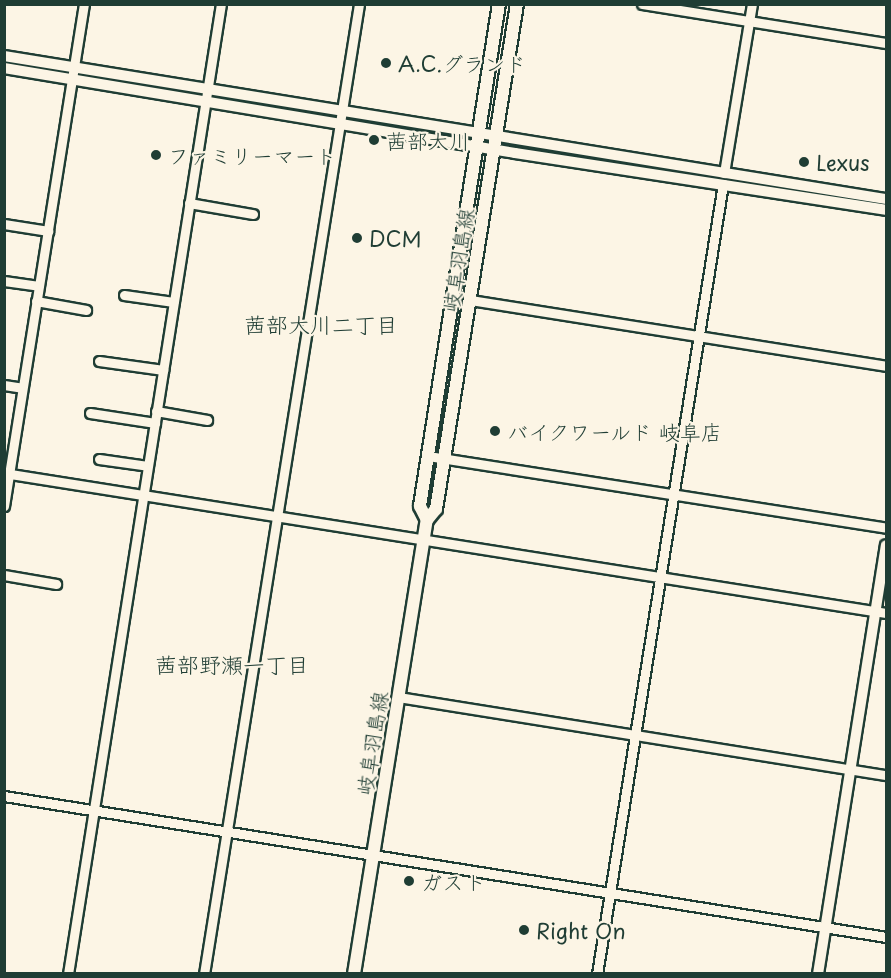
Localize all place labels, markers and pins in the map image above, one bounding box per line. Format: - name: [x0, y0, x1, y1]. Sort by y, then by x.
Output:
- place label: A.C.グランド: [398, 50, 526, 76]
- marker: A.C.グランド: [379, 56, 393, 70]
- place label: 茜部大川: [386, 127, 470, 153]
- marker: 茜部大川: [367, 133, 381, 147]
- place label: ファミリーマート: [168, 142, 336, 168]
- marker: ファミリーマート: [149, 148, 163, 162]
- place label: Lexus: [816, 149, 870, 175]
- marker: Lexus: [797, 155, 811, 169]
- place label: DCM: [369, 225, 422, 251]
- marker: DCM: [350, 231, 364, 245]
- place label: バイクワールド 岐阜店: [507, 418, 724, 444]
- marker: バイクワールド 岐阜店: [488, 424, 502, 438]
- place label: ガスト: [421, 868, 484, 894]
- marker: ガスト: [402, 874, 416, 888]
- place label: Right On: [536, 917, 626, 943]
- marker: Right On: [517, 923, 531, 937]

